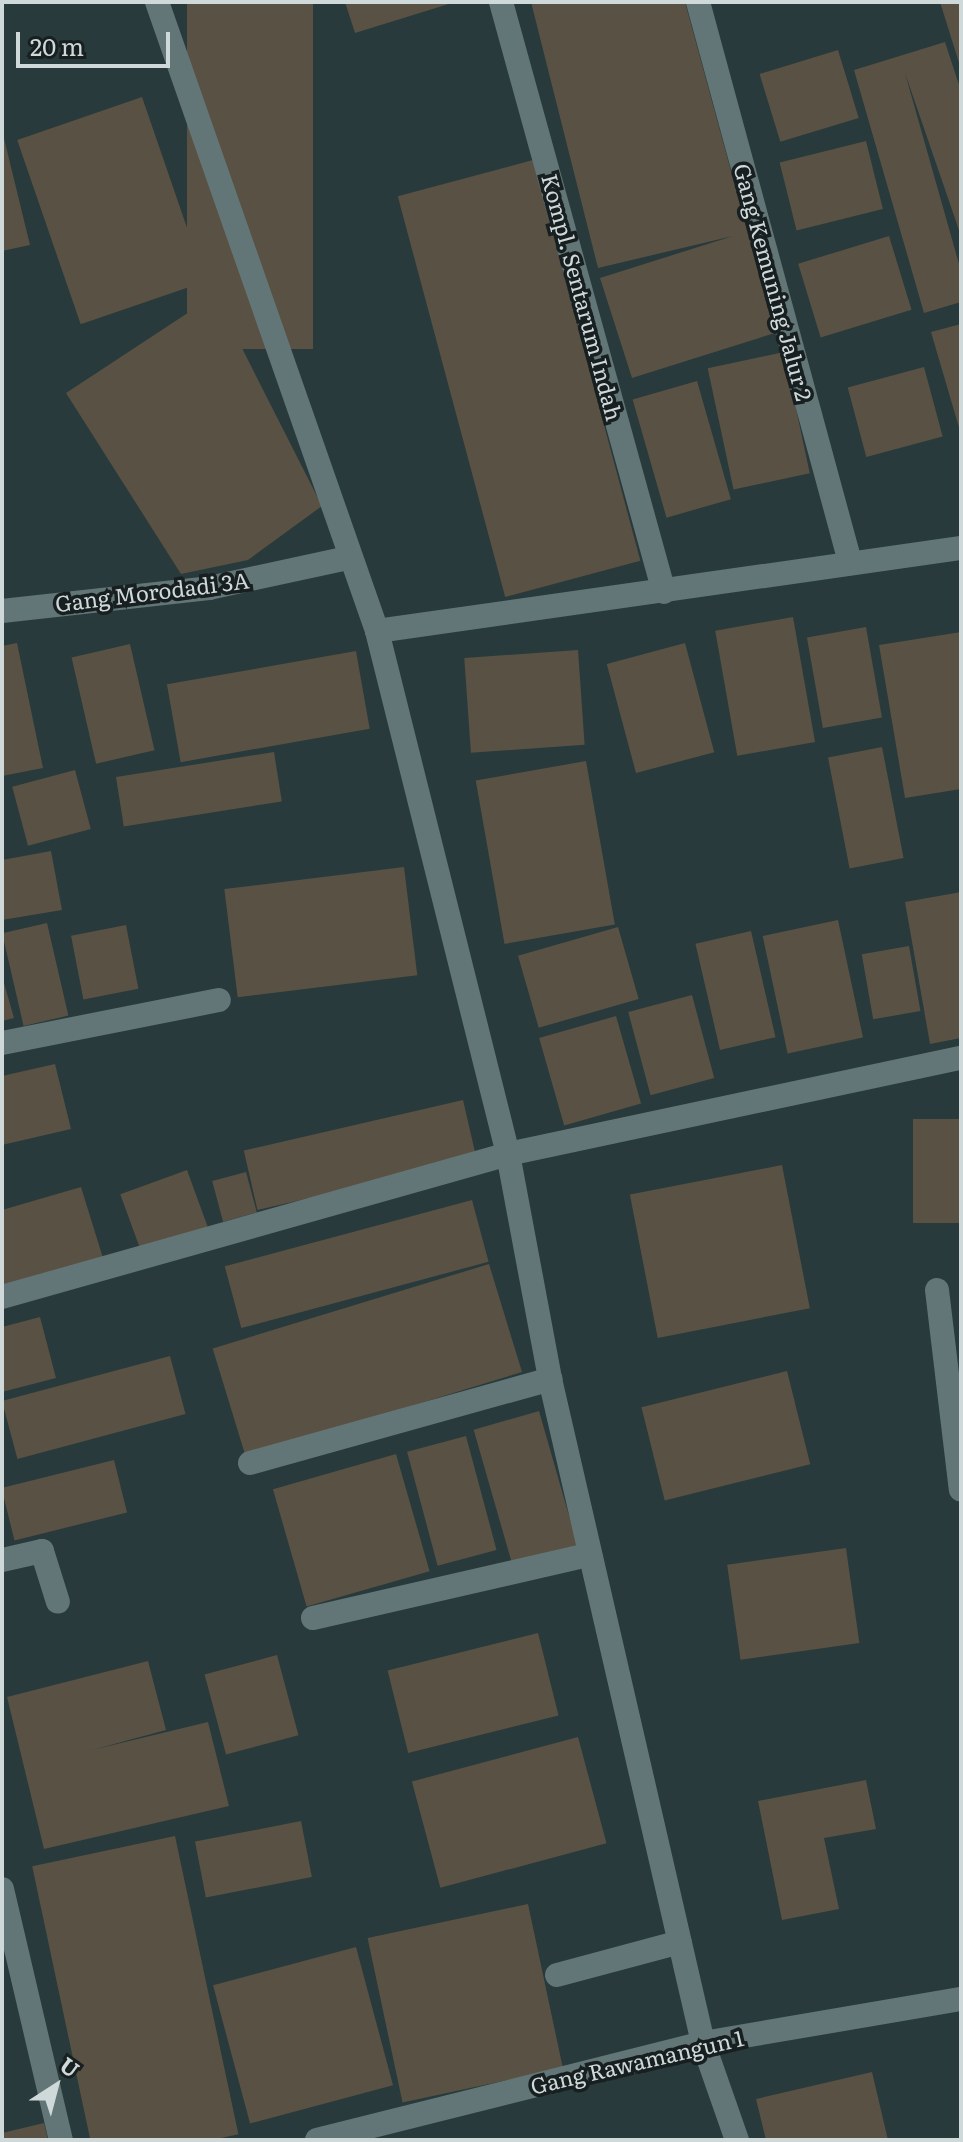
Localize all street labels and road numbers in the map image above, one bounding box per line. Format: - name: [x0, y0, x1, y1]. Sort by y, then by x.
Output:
- street label: Gang Kemuning Jalur 2: [730, 160, 818, 404]
- street label: Kompl. Sentarum Indah: [537, 171, 629, 423]
- street label: Gang Morodadi 3A: [53, 566, 251, 616]
- street label: Gang Rawamangun 1: [528, 2024, 746, 2098]

